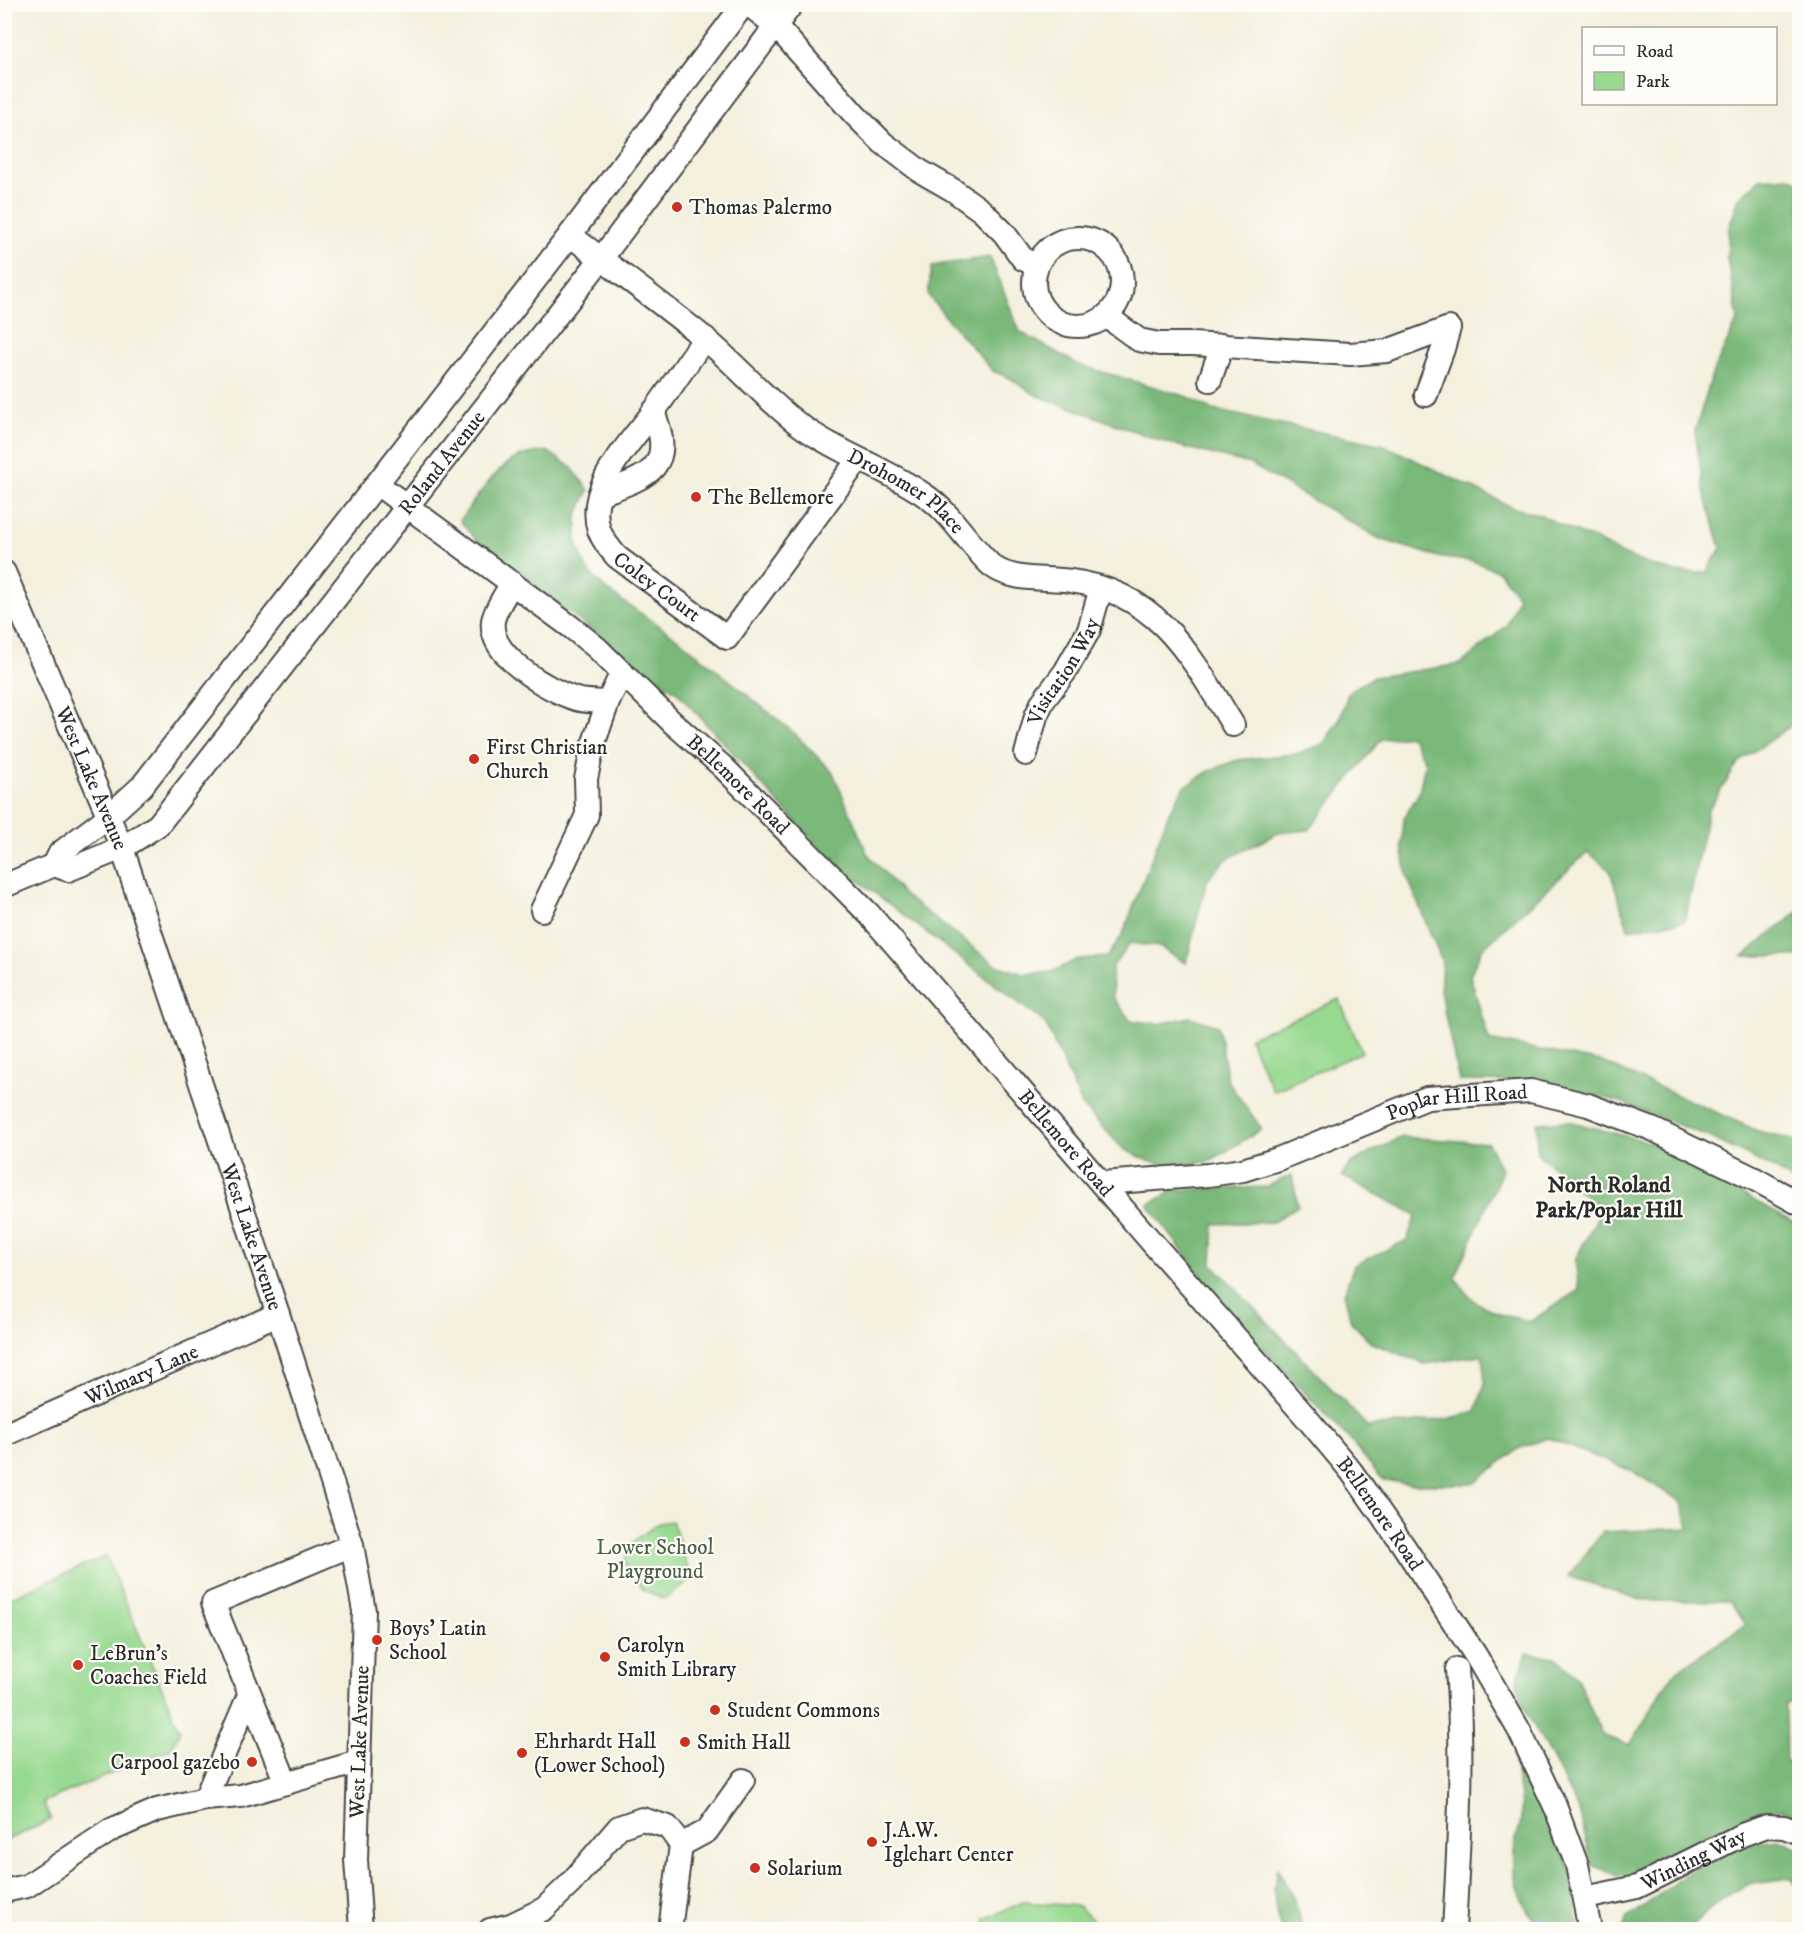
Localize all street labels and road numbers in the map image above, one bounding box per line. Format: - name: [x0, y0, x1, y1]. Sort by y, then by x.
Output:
- street label: Roland Avenue: [393, 406, 492, 521]
- street label: Drohomer Place: [843, 443, 970, 540]
- street label: Coley Court: [608, 546, 706, 628]
- street label: Visitation Way: [1022, 614, 1106, 728]
- street label: West Lake Avenue: [49, 702, 133, 854]
- street label: Bellemore Road: [681, 729, 795, 841]
- street label: Poplar Hill Road: [1382, 1079, 1529, 1127]
- street label: Bellemore Road: [1012, 1084, 1119, 1203]
- street label: West Lake Avenue: [214, 1159, 288, 1314]
- street label: Wilmary Lane: [80, 1339, 203, 1412]
- street label: Bellemore Road: [1330, 1451, 1429, 1576]
- street label: West Lake Avenue: [344, 1665, 376, 1820]
- street label: Winding Way: [1636, 1823, 1752, 1897]

